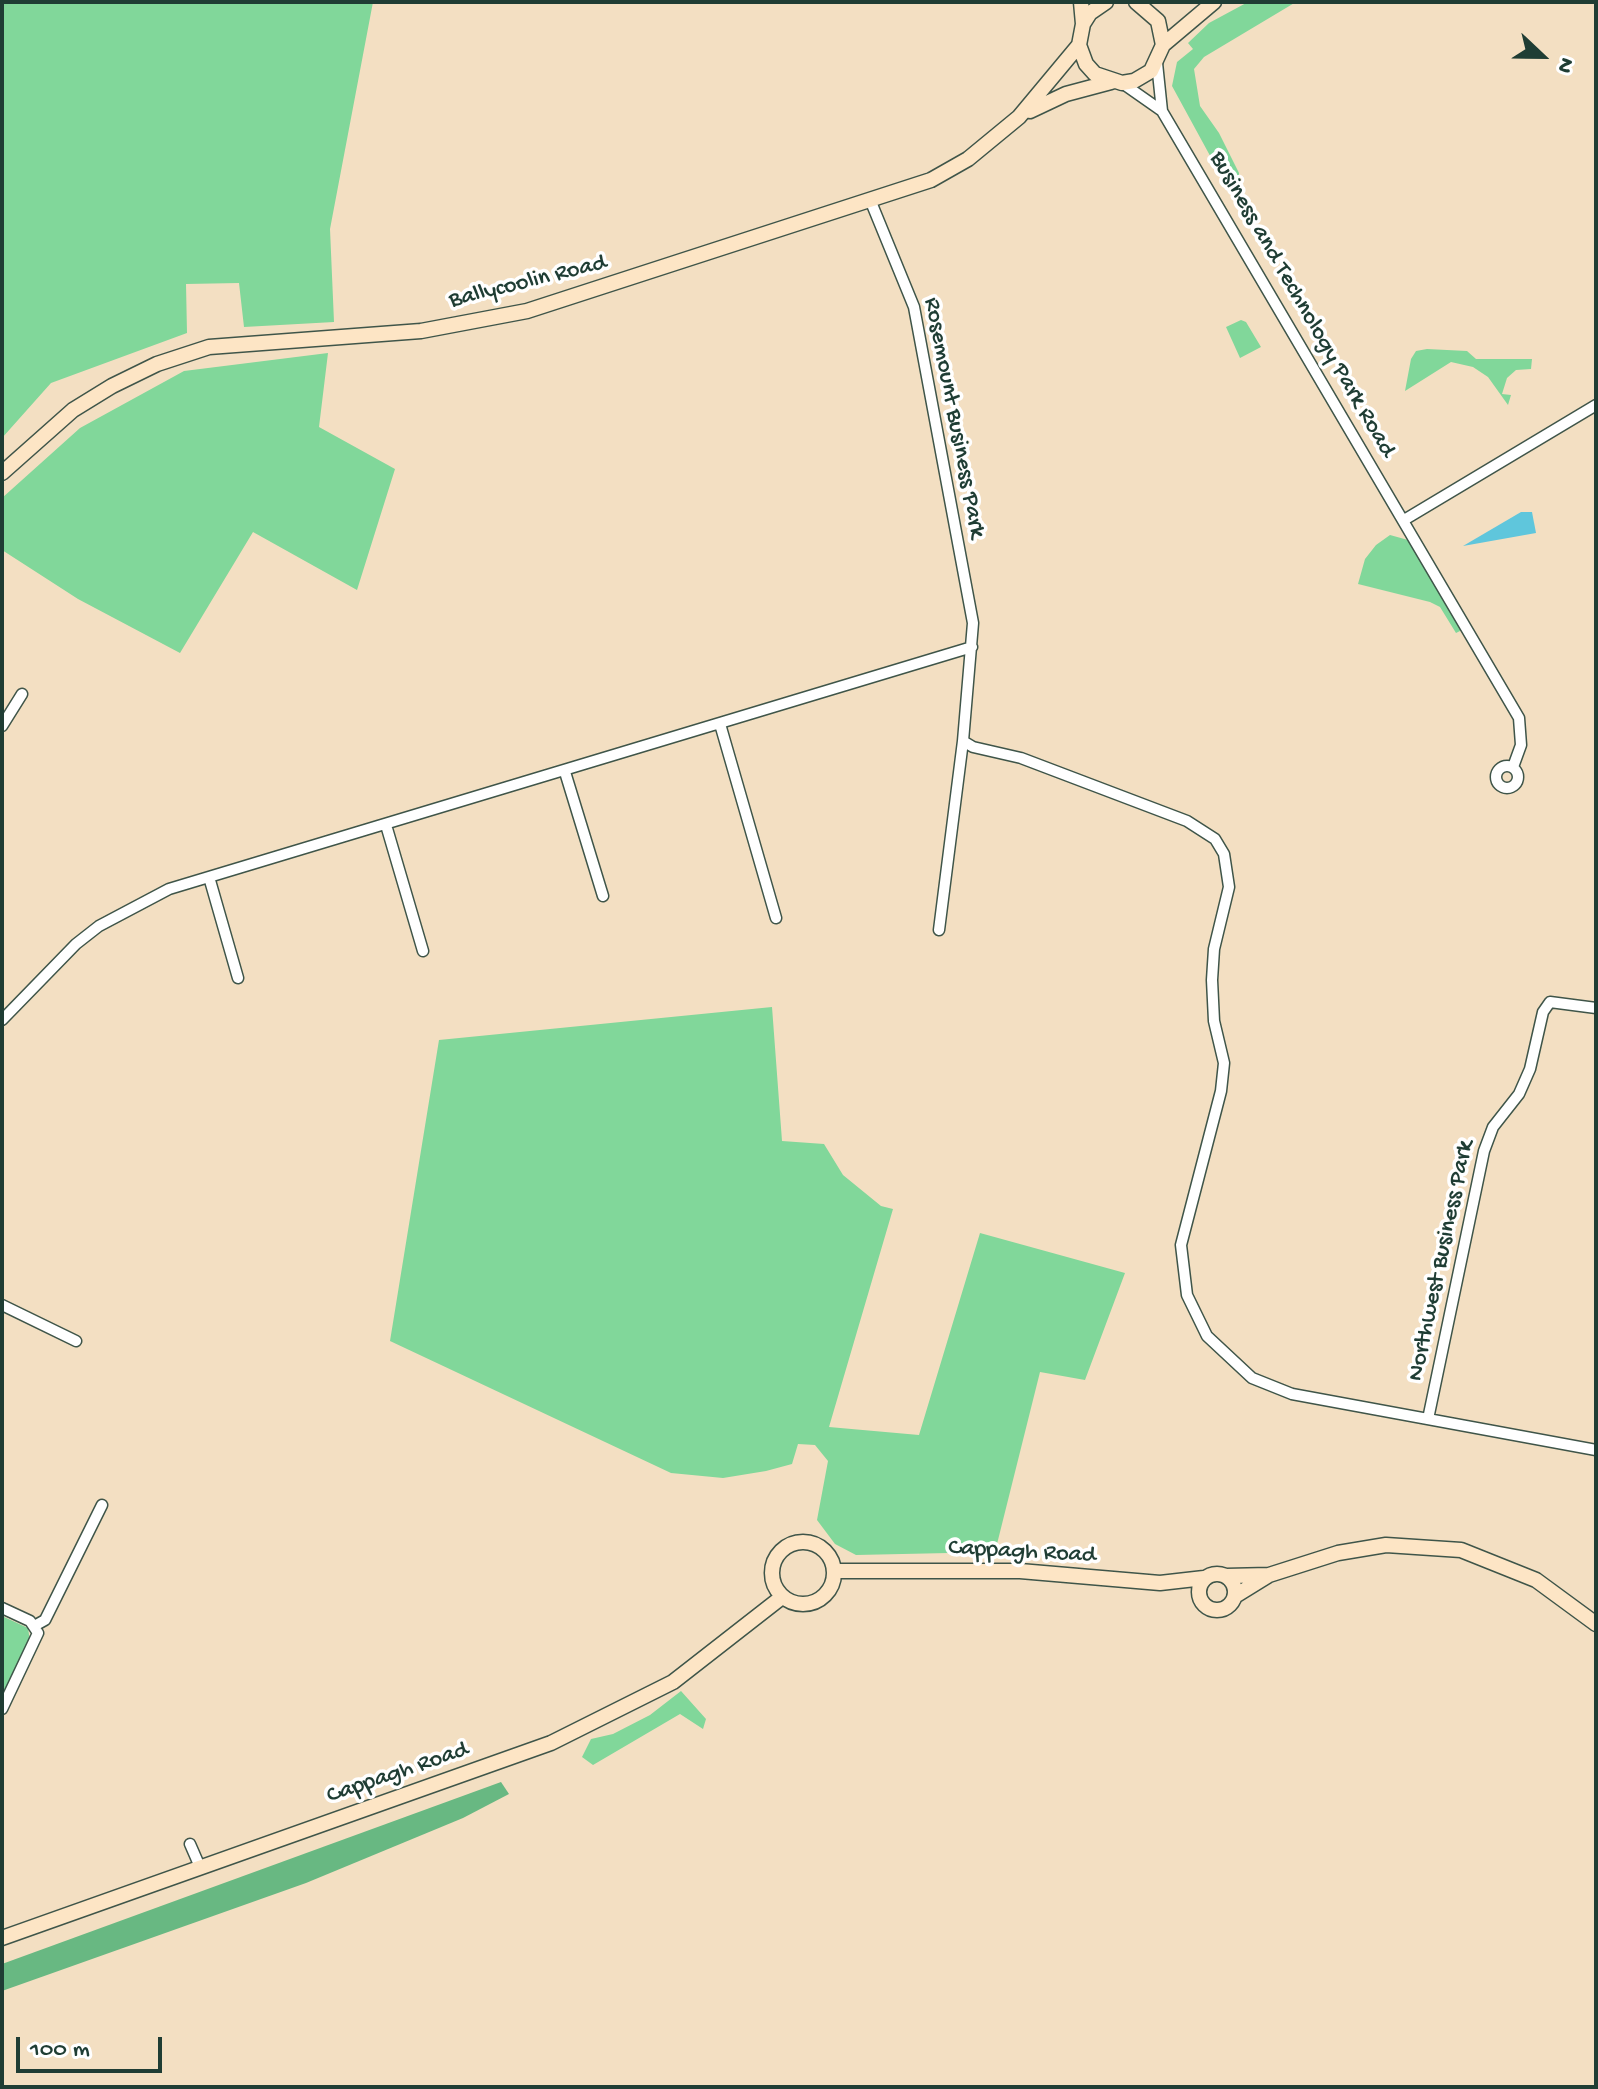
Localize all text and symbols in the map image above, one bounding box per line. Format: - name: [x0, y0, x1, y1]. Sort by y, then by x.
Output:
- north arrow: [1502, 16, 1582, 96]
- text: N: [1550, 53, 1579, 77]
- street label: Business and Technology Park Road: [1201, 147, 1401, 463]
- street label: Ballycoolin Road: [446, 250, 610, 316]
- street label: Rosemount Business Park: [916, 295, 990, 541]
- street label: Northwest Business Park: [1402, 1138, 1482, 1384]
- street label: Cappagh Road: [947, 1535, 1097, 1571]
- street label: Cappagh Road: [323, 1736, 473, 1812]
- scale bar: [20, 2021, 166, 2071]
- text: 100 m: [30, 2036, 90, 2065]

